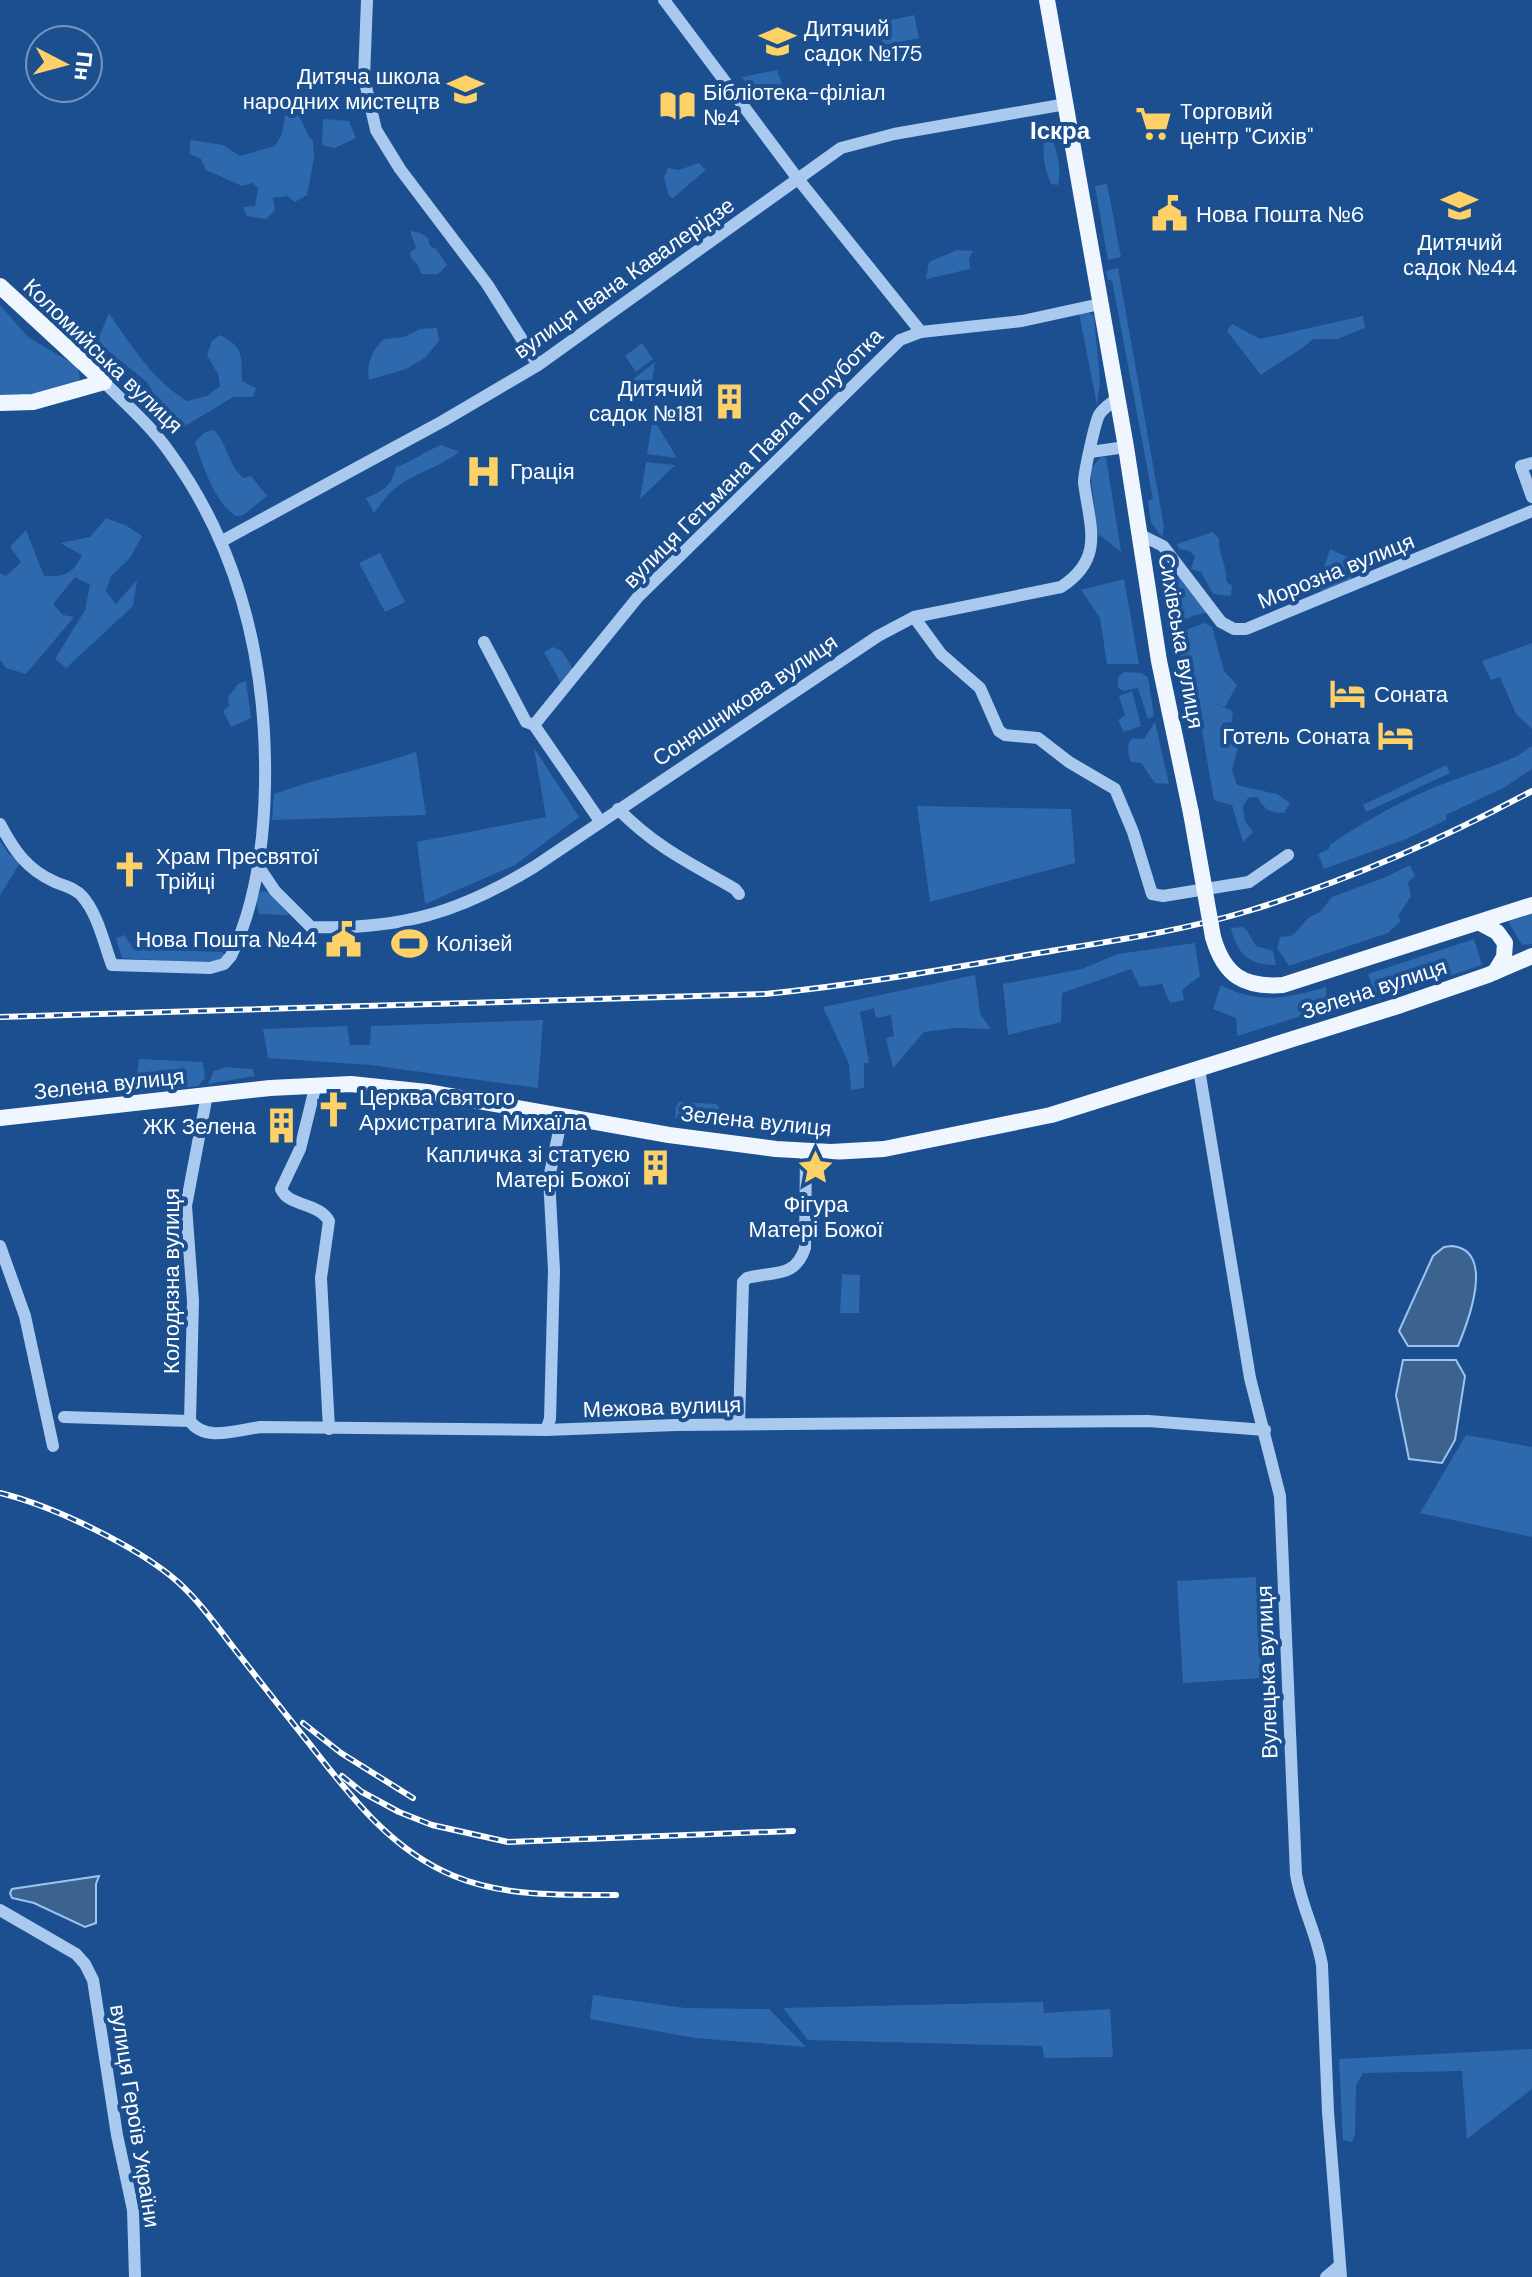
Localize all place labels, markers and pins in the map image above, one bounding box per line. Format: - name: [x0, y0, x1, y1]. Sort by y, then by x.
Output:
- place label: Дитячий садок №175: [804, 14, 923, 68]
- school or university icon: Дитячий садок №175: [759, 22, 797, 60]
- place label: Дитяча школа народних мистецтв: [243, 62, 441, 116]
- school or university icon: Дитяча школа народних мистецтв: [447, 70, 485, 108]
- place label: Бібліотека-філіал №4: [703, 78, 886, 132]
- library icon: Бібліотека-філіал №4: [658, 86, 696, 124]
- place label: Tорговий центр "Сихів": [1180, 97, 1313, 151]
- supermarket icon: Tорговий центр "Сихів": [1135, 105, 1173, 143]
- school or university icon: Дитячий садок №44: [1441, 187, 1479, 225]
- public building icon: Нова Пошта №6: [1151, 195, 1189, 233]
- place label: Нова Пошта №6: [1196, 200, 1365, 229]
- place label: Дитячий садок №44: [1403, 228, 1517, 282]
- place label: Дитячий садок №181: [589, 374, 703, 428]
- building icon: Дитячий садок №181: [710, 382, 748, 420]
- hospital icon: Грація: [465, 452, 503, 490]
- place label: Грація: [510, 457, 575, 486]
- hotel icon: Соната: [1329, 675, 1367, 713]
- place label: Соната: [1374, 680, 1449, 709]
- hotel icon: Готель Соната: [1377, 717, 1415, 755]
- place label: Готель Соната: [1222, 722, 1371, 751]
- place label: Храм Пресвятої Трійці: [156, 842, 319, 896]
- church icon: Храм Пресвятої Трійці: [111, 850, 149, 888]
- public building icon: Нова Пошта №44: [324, 920, 362, 958]
- sports icon: Колізей: [391, 924, 429, 962]
- place label: Нова Пошта №44: [135, 925, 317, 954]
- place label: Колізей: [436, 929, 513, 958]
- place label: Церква святого Архистратига Михаїла: [359, 1083, 588, 1137]
- church icon: Церква святого Архистратига Михаїла: [314, 1091, 352, 1129]
- building icon: ЖК Зелена: [263, 1107, 301, 1145]
- place label: ЖК Зелена: [143, 1112, 257, 1141]
- place label: Капличка зі статуєю Матері Божої: [426, 1140, 630, 1194]
- building icon: Капличка зі статуєю Матері Божої: [637, 1148, 675, 1186]
- place icon: Фігура Матері Божої: [797, 1149, 835, 1187]
- place label: Фігура Матері Божої: [749, 1190, 883, 1244]

